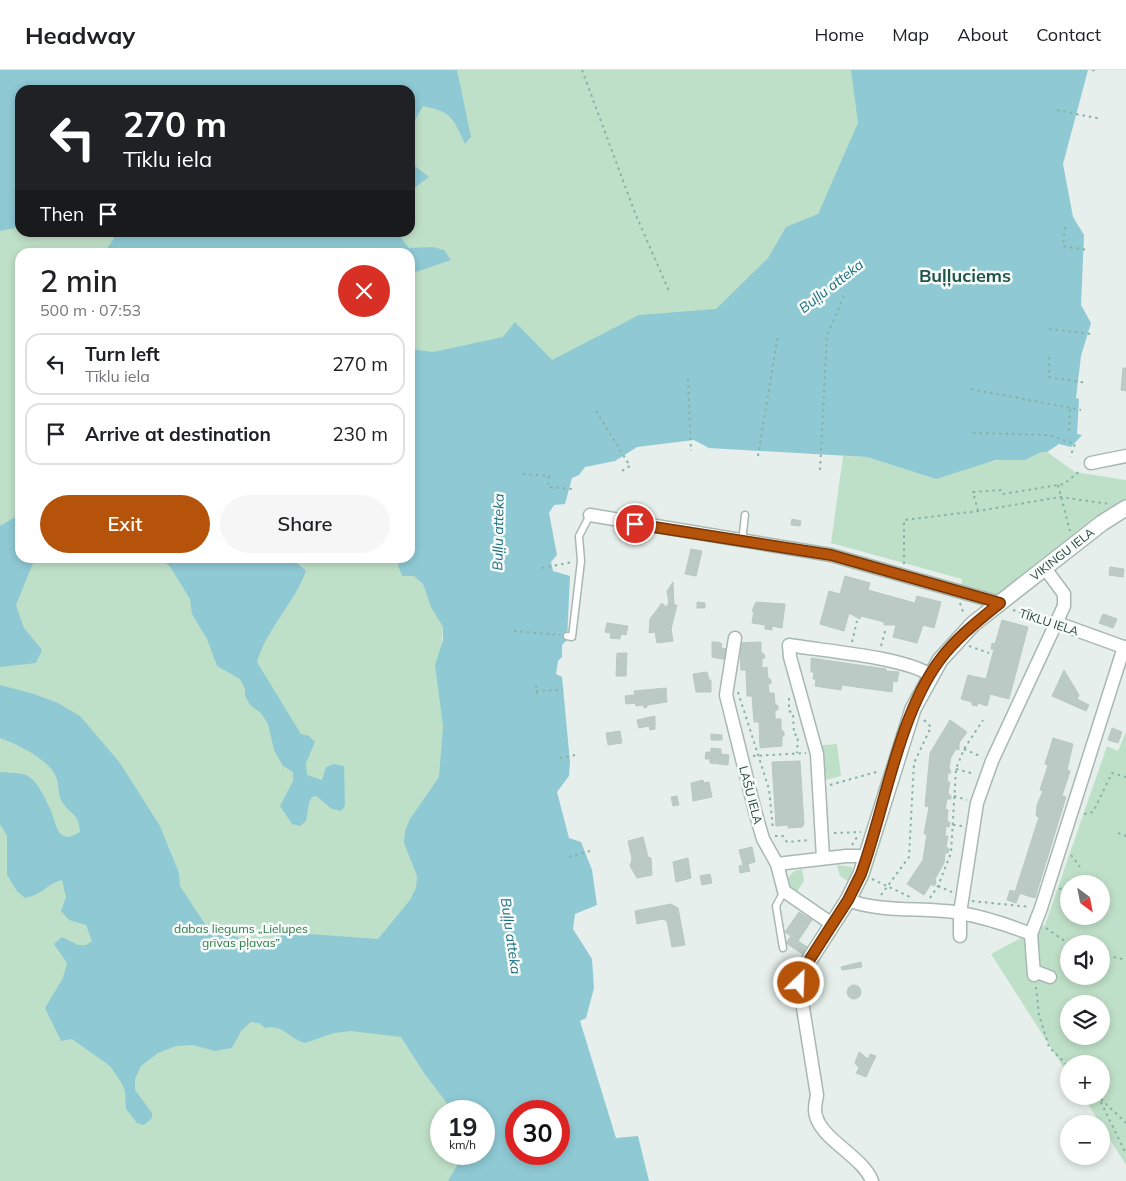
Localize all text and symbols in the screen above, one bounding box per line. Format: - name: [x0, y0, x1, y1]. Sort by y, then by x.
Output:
- text: Headway: [25, 20, 135, 50]
- text: Home: [814, 23, 864, 46]
- text: Map: [892, 23, 929, 46]
- text: About: [957, 23, 1008, 46]
- text: Contact: [1036, 23, 1101, 46]
- text: 270 m: [123, 102, 227, 146]
- icon: left: [40, 105, 105, 170]
- text: Tīklu iela: [123, 145, 212, 173]
- icon: arrive: [94, 200, 122, 228]
- text: Then: [40, 202, 84, 226]
- water label: Buļļu atteka: [795, 255, 867, 317]
- text: 2 min: [40, 262, 118, 300]
- district label: Buļļuciems: [919, 264, 1011, 287]
- button: close: [338, 265, 390, 317]
- text: 500 m · 07:53: [40, 300, 141, 320]
- text: Turn left: [85, 342, 160, 366]
- icon: left: [42, 350, 70, 378]
- text: 270 m: [332, 352, 388, 376]
- text: Tīklu iela: [85, 366, 150, 386]
- icon: arrive: [42, 420, 70, 448]
- text: Arrive at destination: [85, 422, 271, 446]
- text: 230 m: [332, 422, 388, 446]
- water label: Buļļu atteka: [488, 493, 508, 571]
- button: Exit: [40, 495, 210, 553]
- button: Share: [220, 495, 390, 553]
- pin: [614, 503, 656, 545]
- icon: arrive: [621, 510, 649, 538]
- street label: VIKINGU IELA: [1027, 524, 1097, 584]
- street label: TĪKLU IELA: [1017, 605, 1081, 639]
- street label: LAŠU IELA: [736, 764, 766, 826]
- north arrow: [1060, 875, 1110, 925]
- map controls: [1060, 875, 1110, 1165]
- water label: Buļļu atteka: [497, 897, 525, 975]
- park label: dabas liegums „Lielupes grīvas pļavas”: [174, 921, 308, 951]
- button: sound: [1060, 935, 1110, 985]
- position arrow: [772, 956, 824, 1008]
- button: layers: [1060, 995, 1110, 1045]
- button: +: [1060, 1055, 1110, 1105]
- speed limit sign: 30: [505, 1100, 570, 1165]
- text: 19: [447, 1111, 478, 1142]
- button: −: [1060, 1115, 1110, 1165]
- text: km/h: [449, 1137, 476, 1152]

